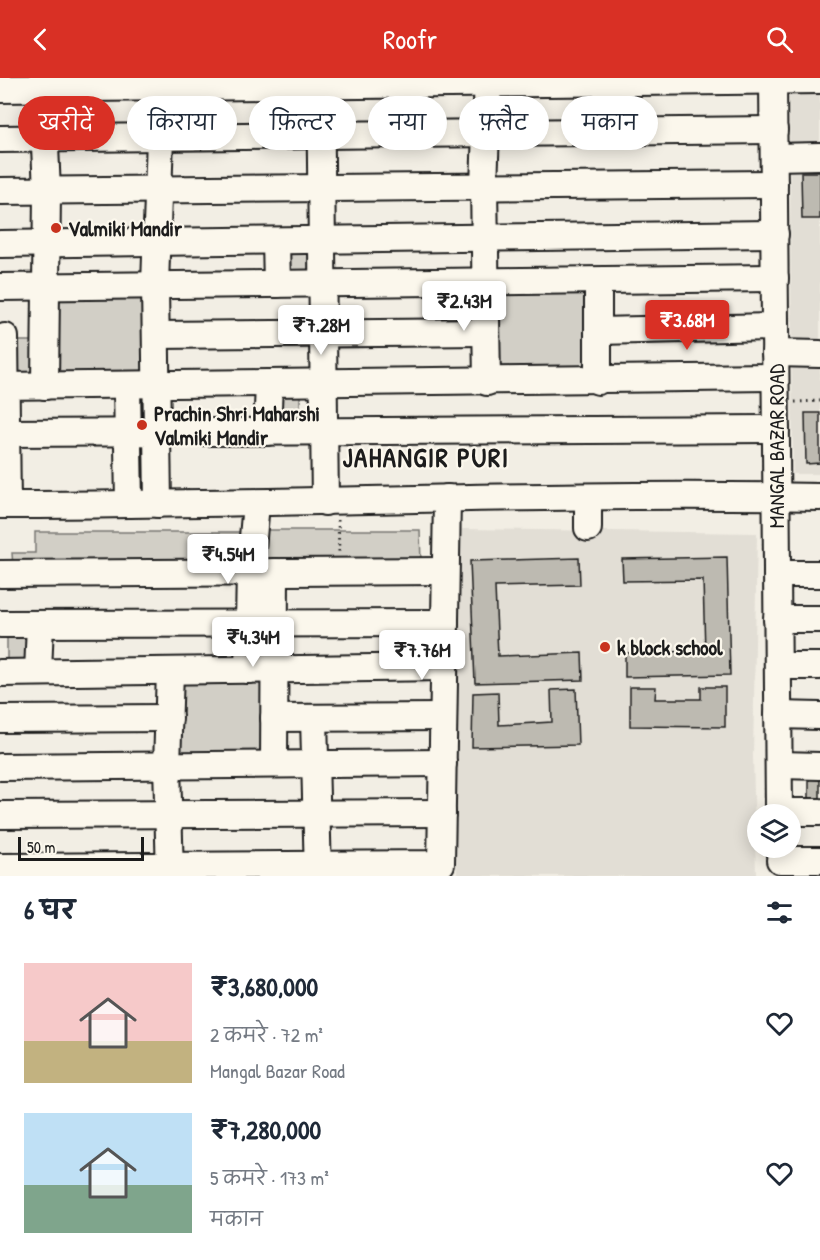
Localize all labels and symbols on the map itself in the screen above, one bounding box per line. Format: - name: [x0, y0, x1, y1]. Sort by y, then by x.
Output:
- place label: Valmiki Mandir: [68, 214, 183, 243]
- marker: Valmiki Mandir: [49, 221, 63, 235]
- pin: ₹2.43M: [415, 281, 513, 332]
- pin: ₹3.68M: [638, 300, 736, 351]
- pin: ₹7.28M: [272, 305, 370, 356]
- street label: MANGAL BAZAR ROAD: [762, 364, 791, 528]
- place label: Prachin Shri Maharshi Valmiki Mandir: [154, 399, 320, 452]
- marker: Prachin Shri Maharshi Valmiki Mandir: [135, 418, 149, 432]
- district label: JAHANGIR PURI: [342, 439, 510, 475]
- pin: ₹4.54M: [179, 534, 277, 585]
- pin: ₹4.34M: [204, 617, 302, 668]
- pin: ₹7.76M: [373, 630, 471, 681]
- place label: k block school: [617, 633, 723, 662]
- marker: k block school: [598, 640, 612, 654]
- scale bar: [18, 834, 144, 862]

